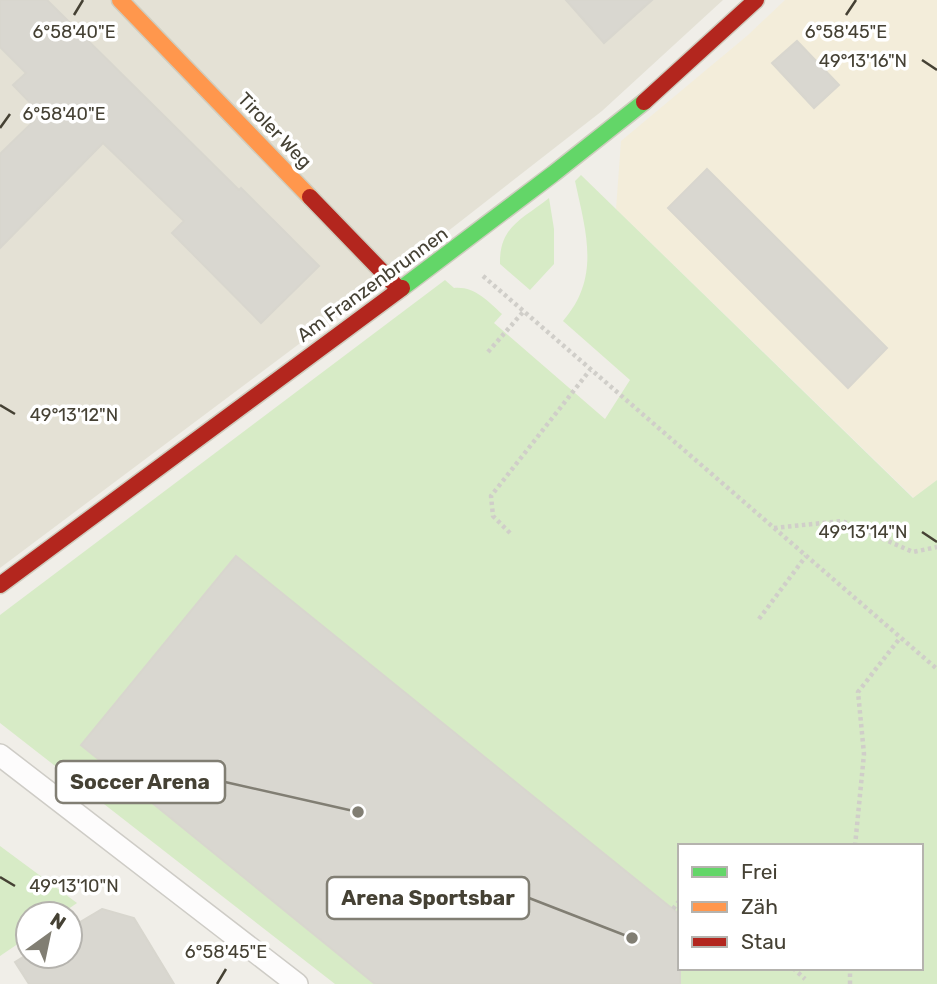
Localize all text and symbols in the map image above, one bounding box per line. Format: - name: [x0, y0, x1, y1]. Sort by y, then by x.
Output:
- text: 6°58'40"E: [32, 21, 116, 43]
- text: 6°58'45"E: [805, 21, 887, 43]
- text: 49°13'16"N: [819, 50, 907, 72]
- street label: Tiroler Weg: [233, 88, 316, 173]
- text: 6°58'40"E: [22, 103, 106, 125]
- street label: Am Franzenbrunnen: [292, 222, 452, 347]
- text: 49°13'12"N: [30, 404, 118, 426]
- text: 49°13'14"N: [819, 521, 907, 543]
- callout: Soccer Arena: [56, 761, 225, 803]
- text: Soccer Arena: [70, 769, 210, 794]
- legend: [678, 844, 923, 970]
- text: Frei: [741, 859, 778, 884]
- text: 49°13'10"N: [29, 875, 119, 897]
- callout: Arena Sportsbar: [327, 877, 529, 919]
- text: Arena Sportsbar: [341, 885, 515, 910]
- text: Zäh: [741, 894, 778, 919]
- north arrow: [14, 900, 84, 970]
- text: N: [46, 908, 70, 935]
- text: Stau: [741, 929, 787, 954]
- text: 6°58'45"E: [185, 941, 267, 963]

